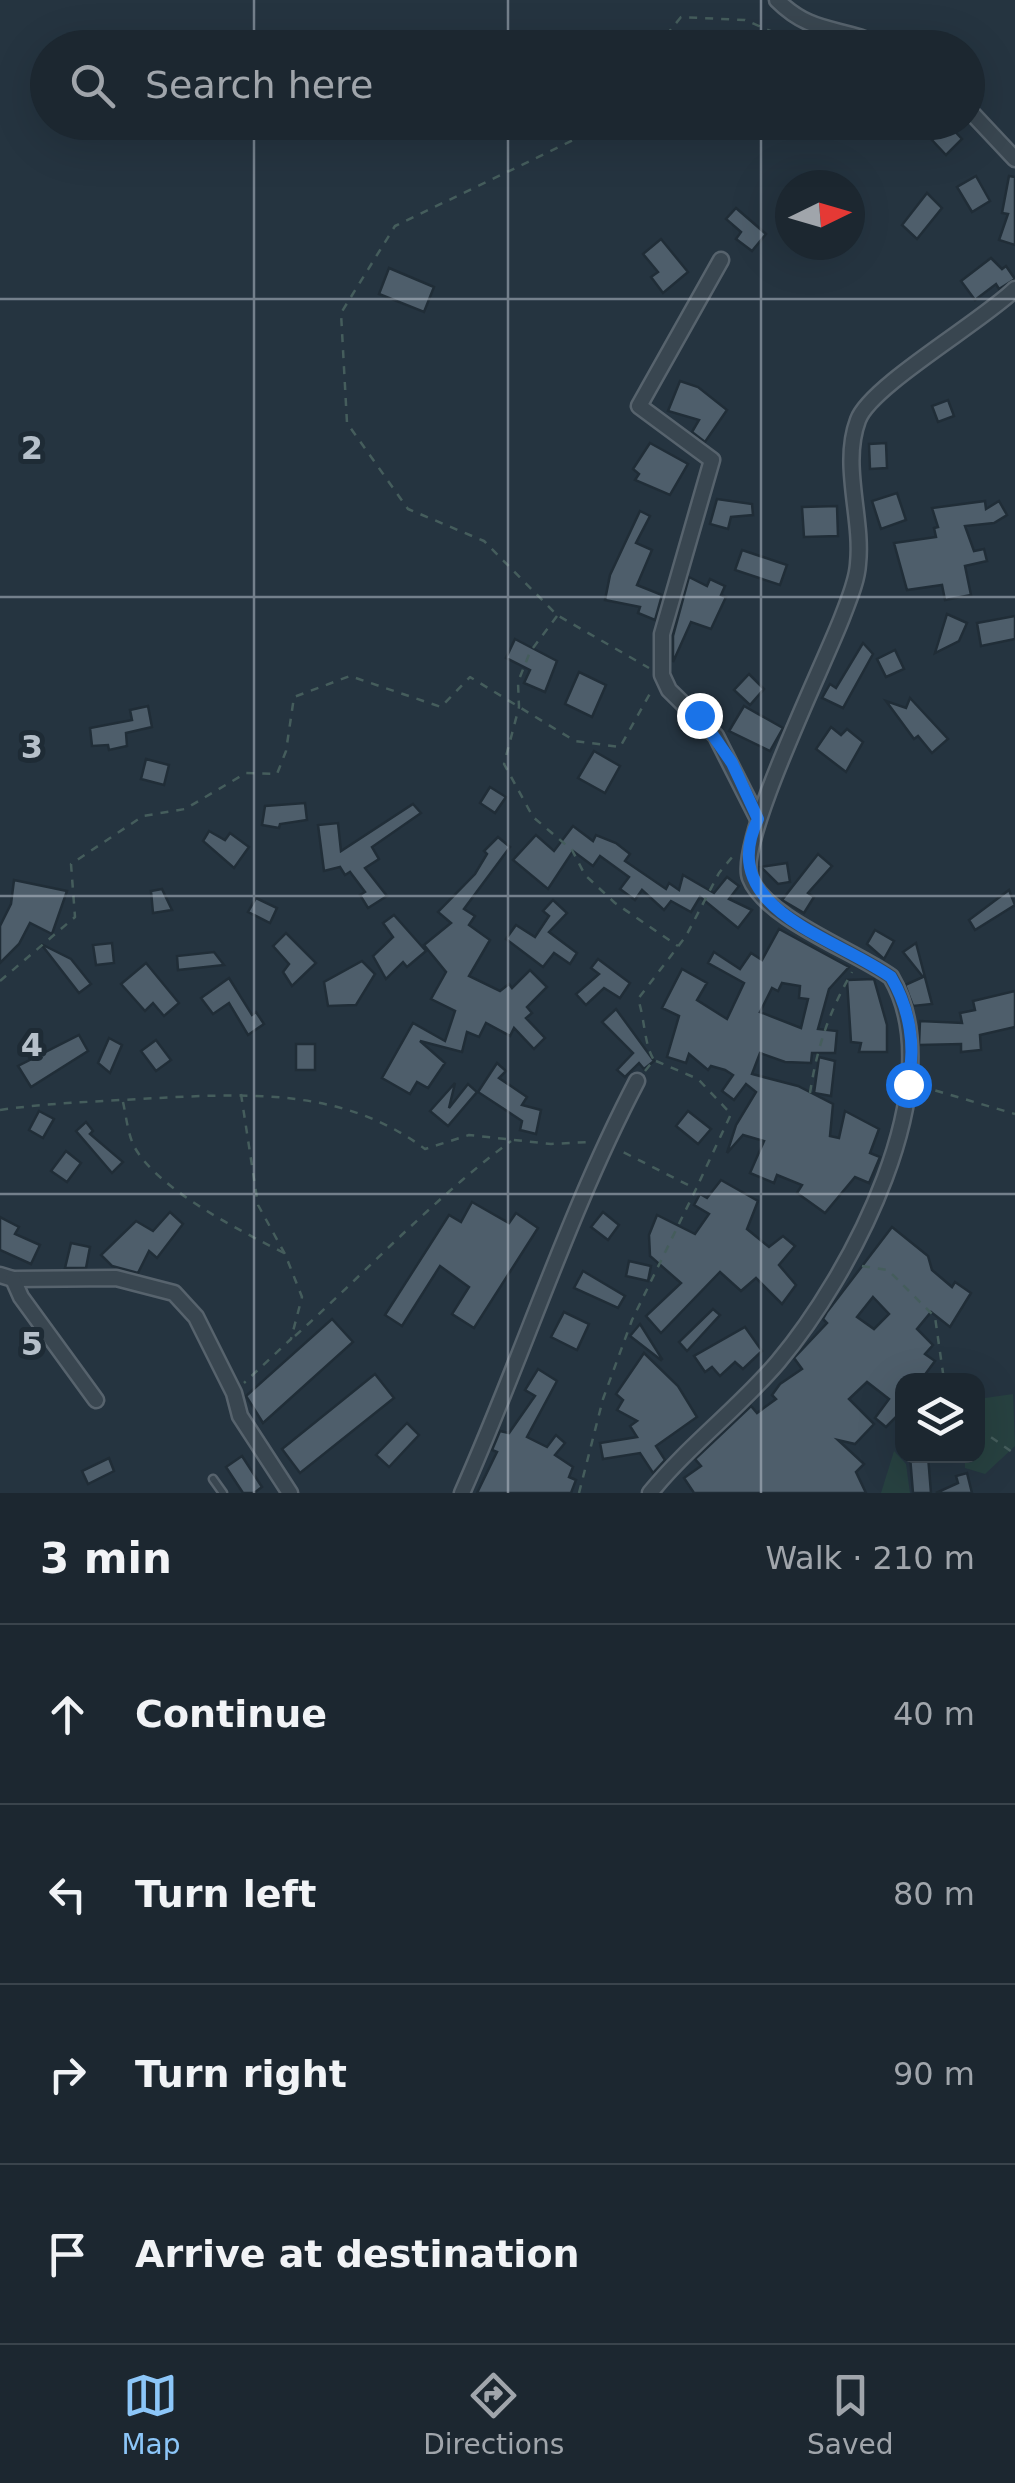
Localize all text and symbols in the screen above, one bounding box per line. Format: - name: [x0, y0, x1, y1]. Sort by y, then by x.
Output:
- search box: [30, 30, 985, 140]
- icon: search: [65, 58, 120, 113]
- text: Search here: [145, 63, 373, 107]
- north arrow: [775, 170, 865, 260]
- text: 2: [21, 429, 43, 467]
- route end: [677, 693, 723, 739]
- text: 3: [21, 728, 43, 766]
- text: 4: [21, 1026, 43, 1064]
- route start: [886, 1062, 932, 1108]
- text: 5: [21, 1325, 43, 1363]
- map controls: [895, 1373, 985, 1463]
- button: layers: [895, 1373, 985, 1463]
- text: 3 min: [40, 1534, 172, 1583]
- text: Walk · 210 m: [765, 1539, 975, 1577]
- icon: ahead: [40, 1687, 95, 1742]
- text: Continue: [135, 1692, 327, 1736]
- text: 40 m: [893, 1695, 975, 1733]
- icon: left: [40, 1867, 95, 1922]
- text: Turn left: [135, 1872, 316, 1916]
- text: 80 m: [893, 1875, 975, 1913]
- icon: right: [40, 2047, 95, 2102]
- text: Turn right: [135, 2052, 347, 2096]
- text: 90 m: [893, 2055, 975, 2093]
- icon: arrive: [40, 2227, 95, 2282]
- text: Arrive at destination: [135, 2232, 580, 2276]
- tab: Map: [121, 2368, 180, 2461]
- tab: Directions: [423, 2368, 564, 2461]
- tab: Saved: [807, 2368, 894, 2461]

